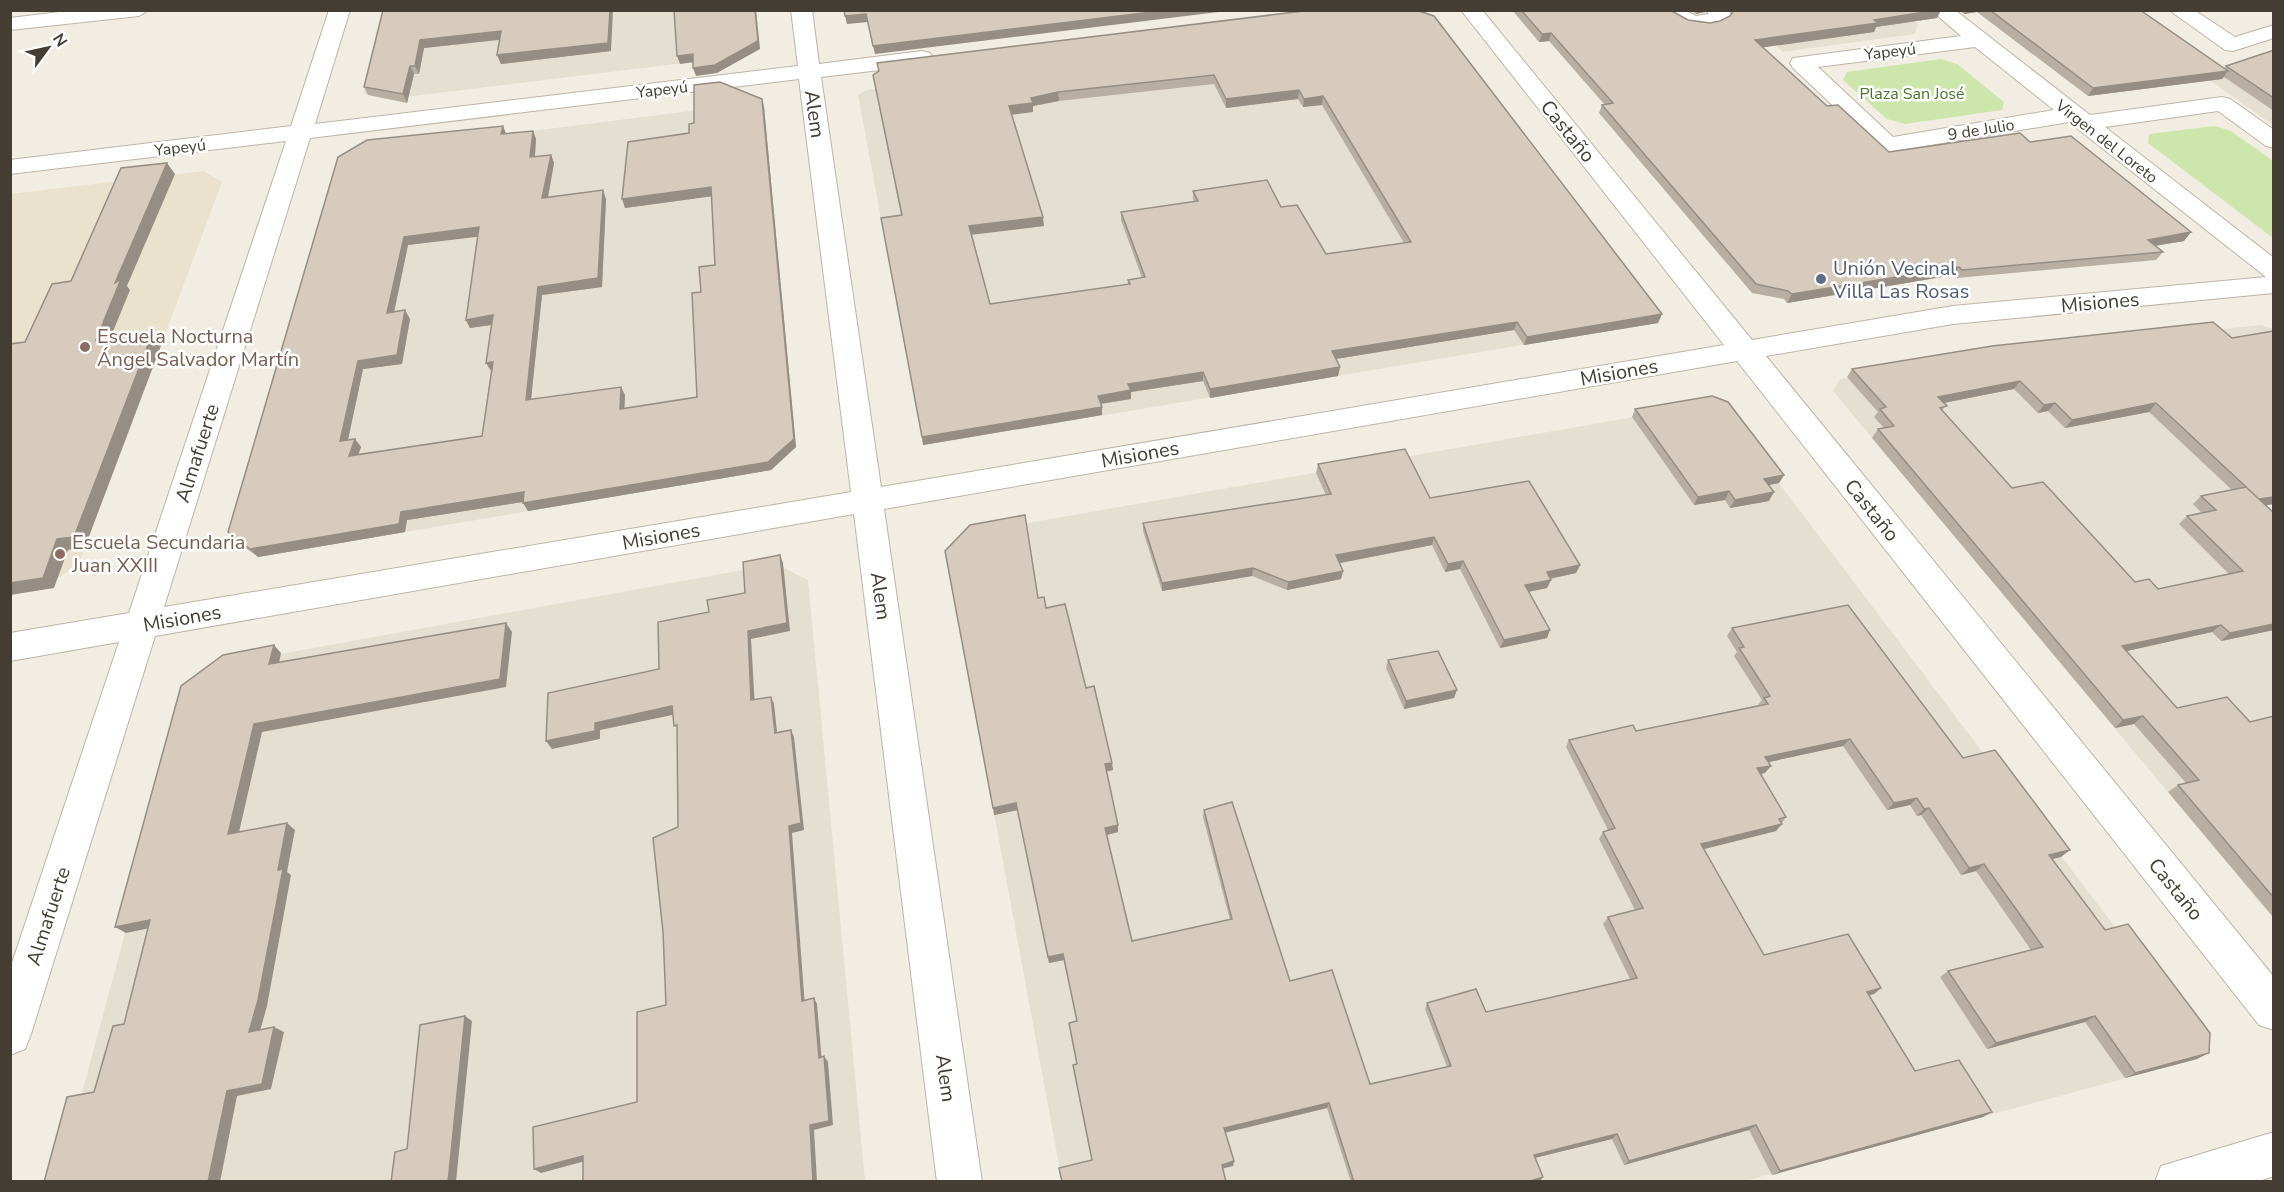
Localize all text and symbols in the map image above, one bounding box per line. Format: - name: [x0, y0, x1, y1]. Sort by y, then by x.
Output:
- north arrow: [18, 18, 78, 78]
- text: N: [47, 29, 72, 51]
- street label: Yapeyú: [1862, 38, 1917, 66]
- street label: Yapeyú: [634, 76, 689, 104]
- park label: Plaza San José: [1859, 83, 1965, 105]
- street label: Alem: [798, 88, 831, 140]
- street label: Castaño: [1534, 94, 1601, 168]
- street label: Virgen del Loreto: [2050, 94, 2162, 189]
- street label: 9 de Julio: [1946, 114, 2016, 146]
- street label: Yapeyú: [152, 134, 207, 162]
- place label: Unión Vecinal Villa Las Rosas: [1832, 255, 1969, 305]
- marker: Unión Vecinal Villa Las Rosas: [1814, 272, 1828, 286]
- street label: Misiones: [2060, 286, 2140, 319]
- place label: Escuela Nocturna Ángel Salvador Martín: [97, 323, 299, 373]
- marker: Escuela Nocturna Ángel Salvador Martín: [78, 340, 92, 354]
- street label: Misiones: [1578, 352, 1660, 393]
- street label: Almafuerte: [169, 400, 226, 506]
- street label: Misiones: [1099, 434, 1181, 475]
- street label: Castaño: [1838, 473, 1905, 547]
- street label: Misiones: [620, 516, 702, 557]
- place label: Escuela Secundaria Juan XXIII: [71, 529, 245, 579]
- marker: Escuela Secundaria Juan XXIII: [53, 547, 67, 561]
- street label: Alem: [864, 570, 897, 622]
- street label: Misiones: [141, 598, 223, 639]
- street label: Castaño: [2142, 852, 2209, 926]
- street label: Almafuerte: [20, 863, 77, 969]
- street label: Alem: [929, 1052, 962, 1104]

